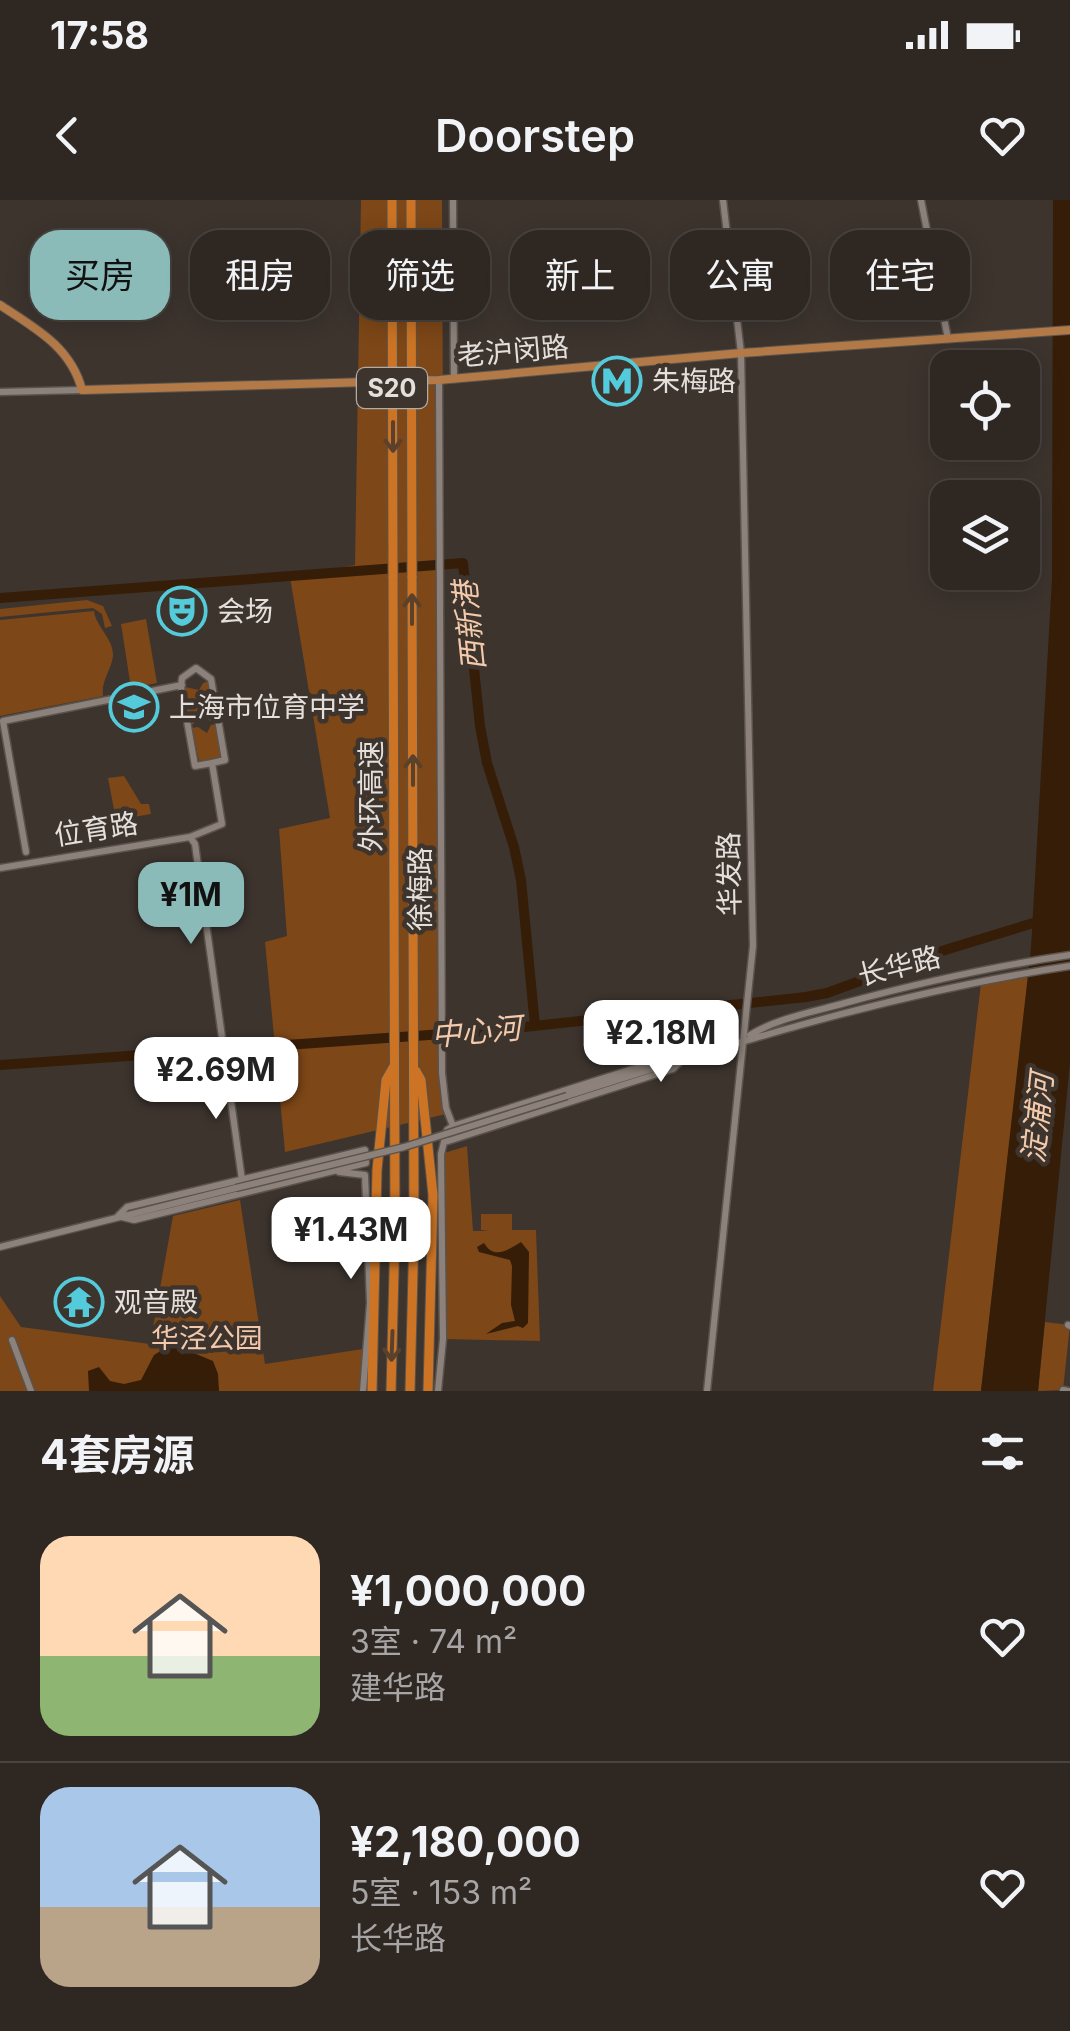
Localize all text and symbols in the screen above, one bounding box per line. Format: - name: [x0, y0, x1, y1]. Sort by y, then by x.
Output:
- text: 17:58: [50, 12, 149, 58]
- icon: back: [40, 108, 95, 163]
- text: Doorstep: [435, 108, 635, 163]
- icon: heart: [975, 108, 1030, 163]
- chip: 买房: [30, 230, 170, 320]
- chip: 租房: [190, 230, 330, 320]
- chip: 筛选: [350, 230, 490, 320]
- chip: 新上: [510, 230, 650, 320]
- chip: 公寓: [670, 230, 810, 320]
- chip: 住宅: [830, 230, 970, 320]
- street label: 老沪闵路: [456, 329, 570, 373]
- map controls: [930, 350, 1040, 590]
- button: locate: [930, 350, 1040, 460]
- metro station icon: 朱梅路: [591, 355, 643, 407]
- place label: 朱梅路: [652, 364, 736, 398]
- road number: S20: [357, 368, 427, 408]
- one-way arrow: [383, 421, 402, 453]
- button: layers: [930, 480, 1040, 590]
- water label: 西新港: [446, 575, 492, 673]
- theatre icon: 会场: [156, 585, 208, 637]
- place label: 会场: [217, 594, 273, 628]
- one-way arrow: [402, 594, 422, 626]
- school or university icon: 上海市位育中学: [108, 681, 160, 733]
- place label: 上海市位育中学: [169, 690, 365, 724]
- street label: 外环高速: [354, 740, 388, 852]
- one-way arrow: [404, 755, 422, 788]
- street label: 位育路: [52, 806, 140, 852]
- street label: 华发路: [711, 832, 747, 916]
- street label: 徐梅路: [403, 847, 437, 931]
- pin: ¥1M: [143, 862, 239, 947]
- text: ¥1M: [160, 875, 222, 914]
- street label: 长华路: [854, 939, 944, 993]
- pin: ¥2.18M: [580, 1000, 742, 1085]
- water label: 中心河: [430, 1009, 527, 1053]
- text: ¥2.18M: [606, 1013, 716, 1052]
- pin: ¥2.69M: [135, 1037, 297, 1122]
- text: ¥2.69M: [156, 1050, 276, 1089]
- water label: 淀浦河: [1014, 1066, 1060, 1165]
- pin: ¥1.43M: [270, 1197, 432, 1282]
- text: ¥1.43M: [294, 1210, 408, 1249]
- temple icon: 观音殿: [53, 1276, 105, 1328]
- place label: 观音殿: [114, 1285, 198, 1319]
- park label: 华泾公园: [151, 1321, 263, 1355]
- one-way arrow: [383, 1330, 402, 1362]
- icon: filters: [975, 1424, 1030, 1479]
- text: 4套房源: [40, 1429, 194, 1480]
- text: ¥1,000,000: [350, 1565, 586, 1616]
- icon: home: [120, 1576, 240, 1696]
- icon: heart: [975, 1609, 1030, 1664]
- text: 3室 · 74 m²: [350, 1622, 517, 1661]
- text: 建华路: [350, 1668, 446, 1707]
- text: ¥2,180,000: [350, 1816, 581, 1867]
- icon: home: [120, 1827, 240, 1947]
- icon: heart: [975, 1860, 1030, 1915]
- text: 5室 · 153 m²: [350, 1873, 532, 1912]
- text: 长华路: [350, 1919, 446, 1958]

